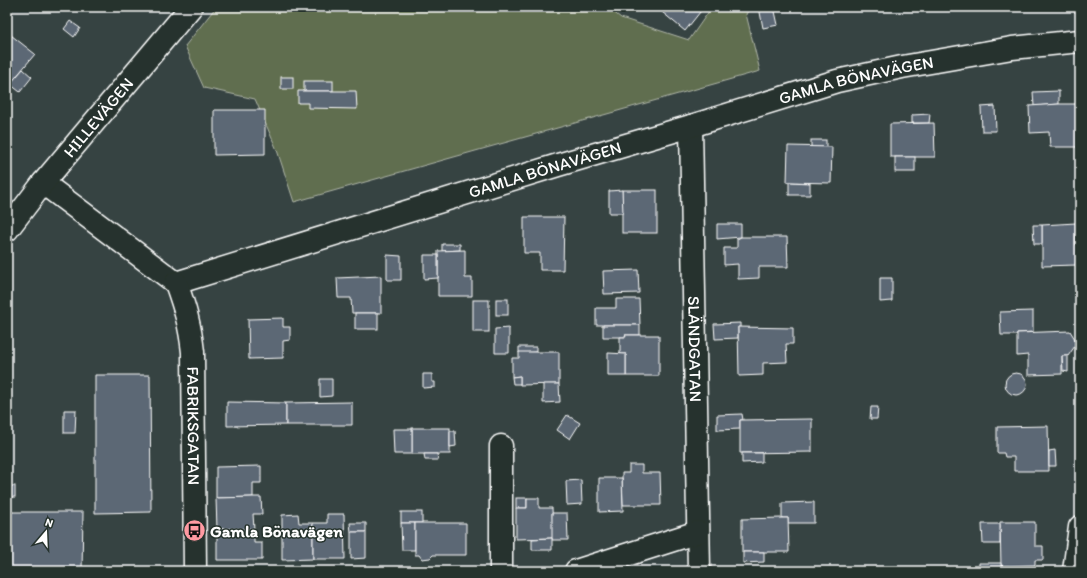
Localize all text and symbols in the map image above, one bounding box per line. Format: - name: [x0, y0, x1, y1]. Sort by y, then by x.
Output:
- street label: GAMLA BÖNAVÄGEN: [776, 52, 935, 108]
- street label: HILLEVÄGEN: [59, 73, 137, 161]
- street label: GAMLA BÖNAVÄGEN: [466, 137, 624, 202]
- street label: SLÄNDGATAN: [684, 296, 706, 402]
- street label: FABRIKSGATAN: [183, 366, 204, 485]
- north arrow: [26, 512, 66, 552]
- text: N: [43, 516, 55, 530]
- bus stop icon: Gamla Bönavägen: [182, 518, 208, 544]
- place label: Gamla Bönavägen: [210, 521, 343, 542]

